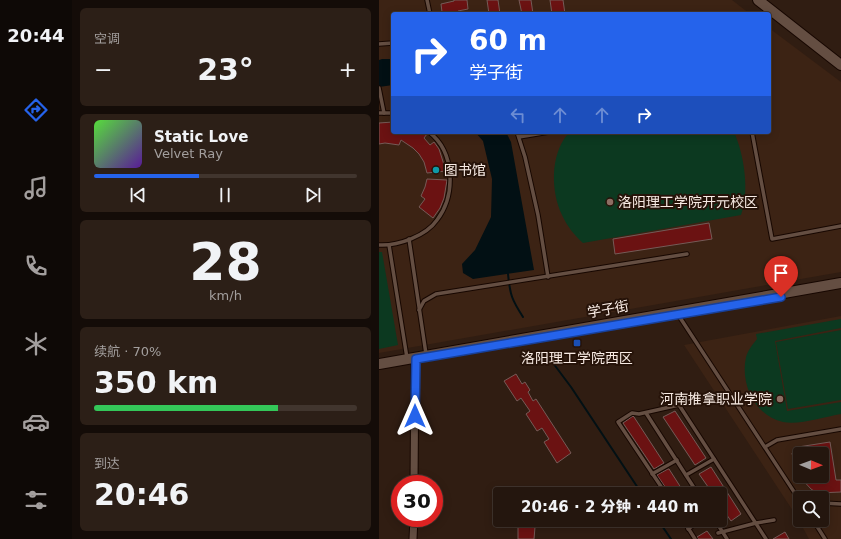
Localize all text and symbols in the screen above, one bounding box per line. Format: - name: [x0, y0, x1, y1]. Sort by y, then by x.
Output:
- text: 60 m: [469, 24, 547, 57]
- text: 20:44: [7, 25, 65, 46]
- icon: right: [403, 28, 455, 80]
- text: 空调: [94, 31, 120, 46]
- text: 23°: [197, 52, 254, 87]
- text: −: [94, 57, 112, 82]
- text: +: [339, 57, 357, 82]
- text: 学子街: [469, 62, 523, 83]
- icon: directions: [22, 96, 50, 124]
- icon: left: [507, 104, 529, 126]
- icon: ahead: [549, 104, 571, 126]
- icon: ahead: [591, 104, 613, 126]
- icon: right: [633, 104, 655, 126]
- text: Static Love: [154, 128, 248, 146]
- text: Velvet Ray: [154, 146, 223, 161]
- place label: 图书馆: [444, 162, 486, 178]
- marker: 图书馆: [431, 165, 441, 175]
- icon: music: [22, 174, 50, 202]
- icon: previous: [127, 184, 149, 206]
- icon: pause: [214, 184, 236, 206]
- icon: next: [302, 184, 324, 206]
- place label: 洛阳理工学院开元校区: [618, 194, 758, 210]
- marker: 洛阳理工学院开元校区: [605, 197, 615, 207]
- text: 28: [189, 232, 262, 292]
- icon: phone: [22, 252, 50, 280]
- pin: [764, 256, 798, 297]
- icon: arrive: [770, 262, 792, 284]
- text: km/h: [209, 288, 242, 303]
- street label: 学子街: [586, 297, 630, 321]
- icon: climate: [22, 330, 50, 358]
- marker: 洛阳理工学院西区: [572, 338, 582, 348]
- text: 续航 · 70%: [94, 344, 161, 359]
- place label: 洛阳理工学院西区: [521, 350, 633, 366]
- text: 350 km: [94, 365, 218, 400]
- place label: 河南推拿职业学院: [660, 391, 772, 407]
- marker: 河南推拿职业学院: [775, 394, 785, 404]
- position arrow: [394, 395, 436, 437]
- icon: car: [22, 408, 50, 436]
- north arrow: [793, 447, 829, 483]
- map controls: [793, 447, 829, 527]
- text: 到达: [94, 456, 120, 471]
- speed limit sign: 30: [391, 475, 443, 527]
- text: 20:46: [94, 477, 190, 512]
- icon: filters: [22, 486, 50, 514]
- button: search: [793, 491, 829, 527]
- text: 20:46 · 2 分钟 · 440 m: [521, 498, 699, 516]

